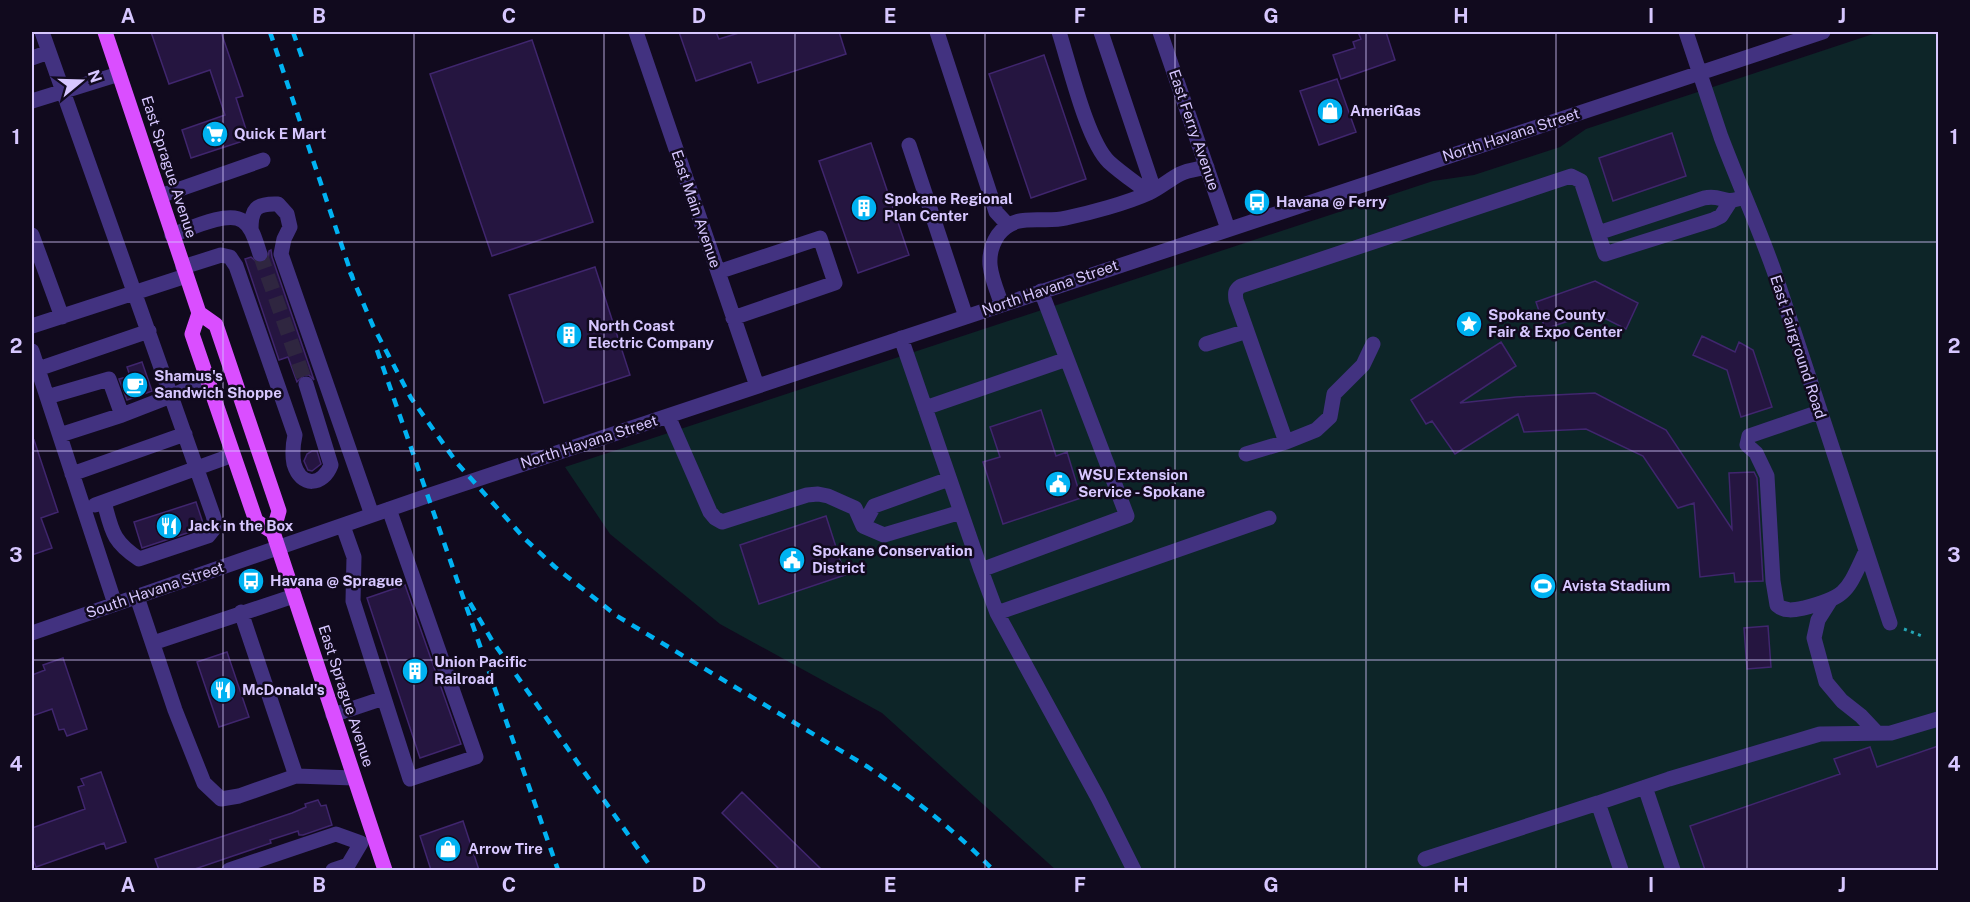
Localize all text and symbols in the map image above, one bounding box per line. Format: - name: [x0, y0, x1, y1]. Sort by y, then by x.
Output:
- text: A: [121, 4, 135, 28]
- text: B: [312, 4, 326, 28]
- text: C: [502, 4, 516, 28]
- text: D: [692, 4, 706, 28]
- text: E: [884, 4, 896, 28]
- text: F: [1074, 4, 1086, 28]
- text: G: [1263, 4, 1279, 28]
- text: H: [1453, 4, 1469, 28]
- text: I: [1648, 4, 1654, 28]
- text: J: [1838, 4, 1846, 28]
- north arrow: [51, 51, 111, 111]
- text: N: [84, 67, 106, 85]
- street label: East Ferry Avenue: [1166, 67, 1223, 192]
- street label: East Sprague Avenue: [138, 94, 201, 240]
- shop icon: AmeriGas: [1315, 96, 1345, 126]
- place label: AmeriGas: [1350, 102, 1421, 119]
- street label: North Havana Street: [1440, 104, 1582, 165]
- supermarket icon: Quick E Mart: [200, 119, 230, 149]
- text: 1: [12, 125, 20, 149]
- place label: Quick E Mart: [234, 125, 326, 142]
- text: 1: [1950, 125, 1958, 149]
- street label: East Main Avenue: [668, 148, 725, 270]
- bus stop icon: Havana @ Ferry: [1242, 187, 1272, 217]
- place label: Spokane Regional Plan Center: [884, 190, 1013, 224]
- building icon: Spokane Regional Plan Center: [849, 193, 879, 223]
- place label: Havana @ Ferry: [1276, 193, 1387, 210]
- street label: North Havana Street: [979, 256, 1120, 319]
- street label: East Fairground Road: [1767, 273, 1830, 421]
- place label: Spokane County Fair & Expo Center: [1488, 306, 1623, 340]
- place icon: Spokane County Fair & Expo Center: [1454, 309, 1484, 339]
- place label: North Coast Electric Company: [588, 317, 715, 351]
- building icon: North Coast Electric Company: [554, 320, 584, 350]
- text: 2: [10, 334, 22, 358]
- text: 2: [1948, 334, 1960, 358]
- place label: Shamus's Sandwich Shoppe: [154, 367, 282, 401]
- cafe icon: Shamus's Sandwich Shoppe: [120, 370, 150, 400]
- street label: North Havana Street: [518, 411, 660, 472]
- place label: WSU Extension Service - Spokane: [1078, 466, 1205, 500]
- public building icon: WSU Extension Service - Spokane: [1043, 469, 1073, 499]
- restaurant icon: Jack in the Box: [154, 511, 184, 541]
- place label: Jack in the Box: [188, 517, 294, 534]
- place label: Spokane Conservation District: [812, 542, 973, 576]
- text: 3: [9, 543, 23, 567]
- text: 3: [1947, 543, 1961, 567]
- public building icon: Spokane Conservation District: [777, 545, 807, 575]
- street label: South Havana Street: [84, 558, 226, 621]
- bus stop icon: Havana @ Sprague: [236, 566, 266, 596]
- sports icon: Avista Stadium: [1528, 571, 1558, 601]
- place label: Havana @ Sprague: [270, 572, 403, 589]
- place label: Avista Stadium: [1562, 577, 1670, 594]
- street label: East Sprague Avenue: [315, 623, 378, 769]
- place label: Union Pacific Railroad: [434, 653, 527, 687]
- building icon: Union Pacific Railroad: [400, 656, 430, 686]
- restaurant icon: McDonald's: [208, 675, 238, 705]
- place label: McDonald's: [242, 681, 325, 698]
- text: 4: [9, 752, 23, 776]
- text: 4: [1947, 752, 1961, 776]
- shop icon: Arrow Tire: [433, 834, 463, 864]
- place label: Arrow Tire: [468, 840, 543, 857]
- text: A: [121, 873, 135, 897]
- text: B: [312, 873, 326, 897]
- text: C: [502, 873, 516, 897]
- text: D: [692, 873, 706, 897]
- text: E: [884, 873, 896, 897]
- text: F: [1074, 873, 1086, 897]
- text: G: [1263, 873, 1279, 897]
- text: H: [1453, 873, 1469, 897]
- text: I: [1648, 873, 1654, 897]
- text: J: [1838, 873, 1846, 897]

